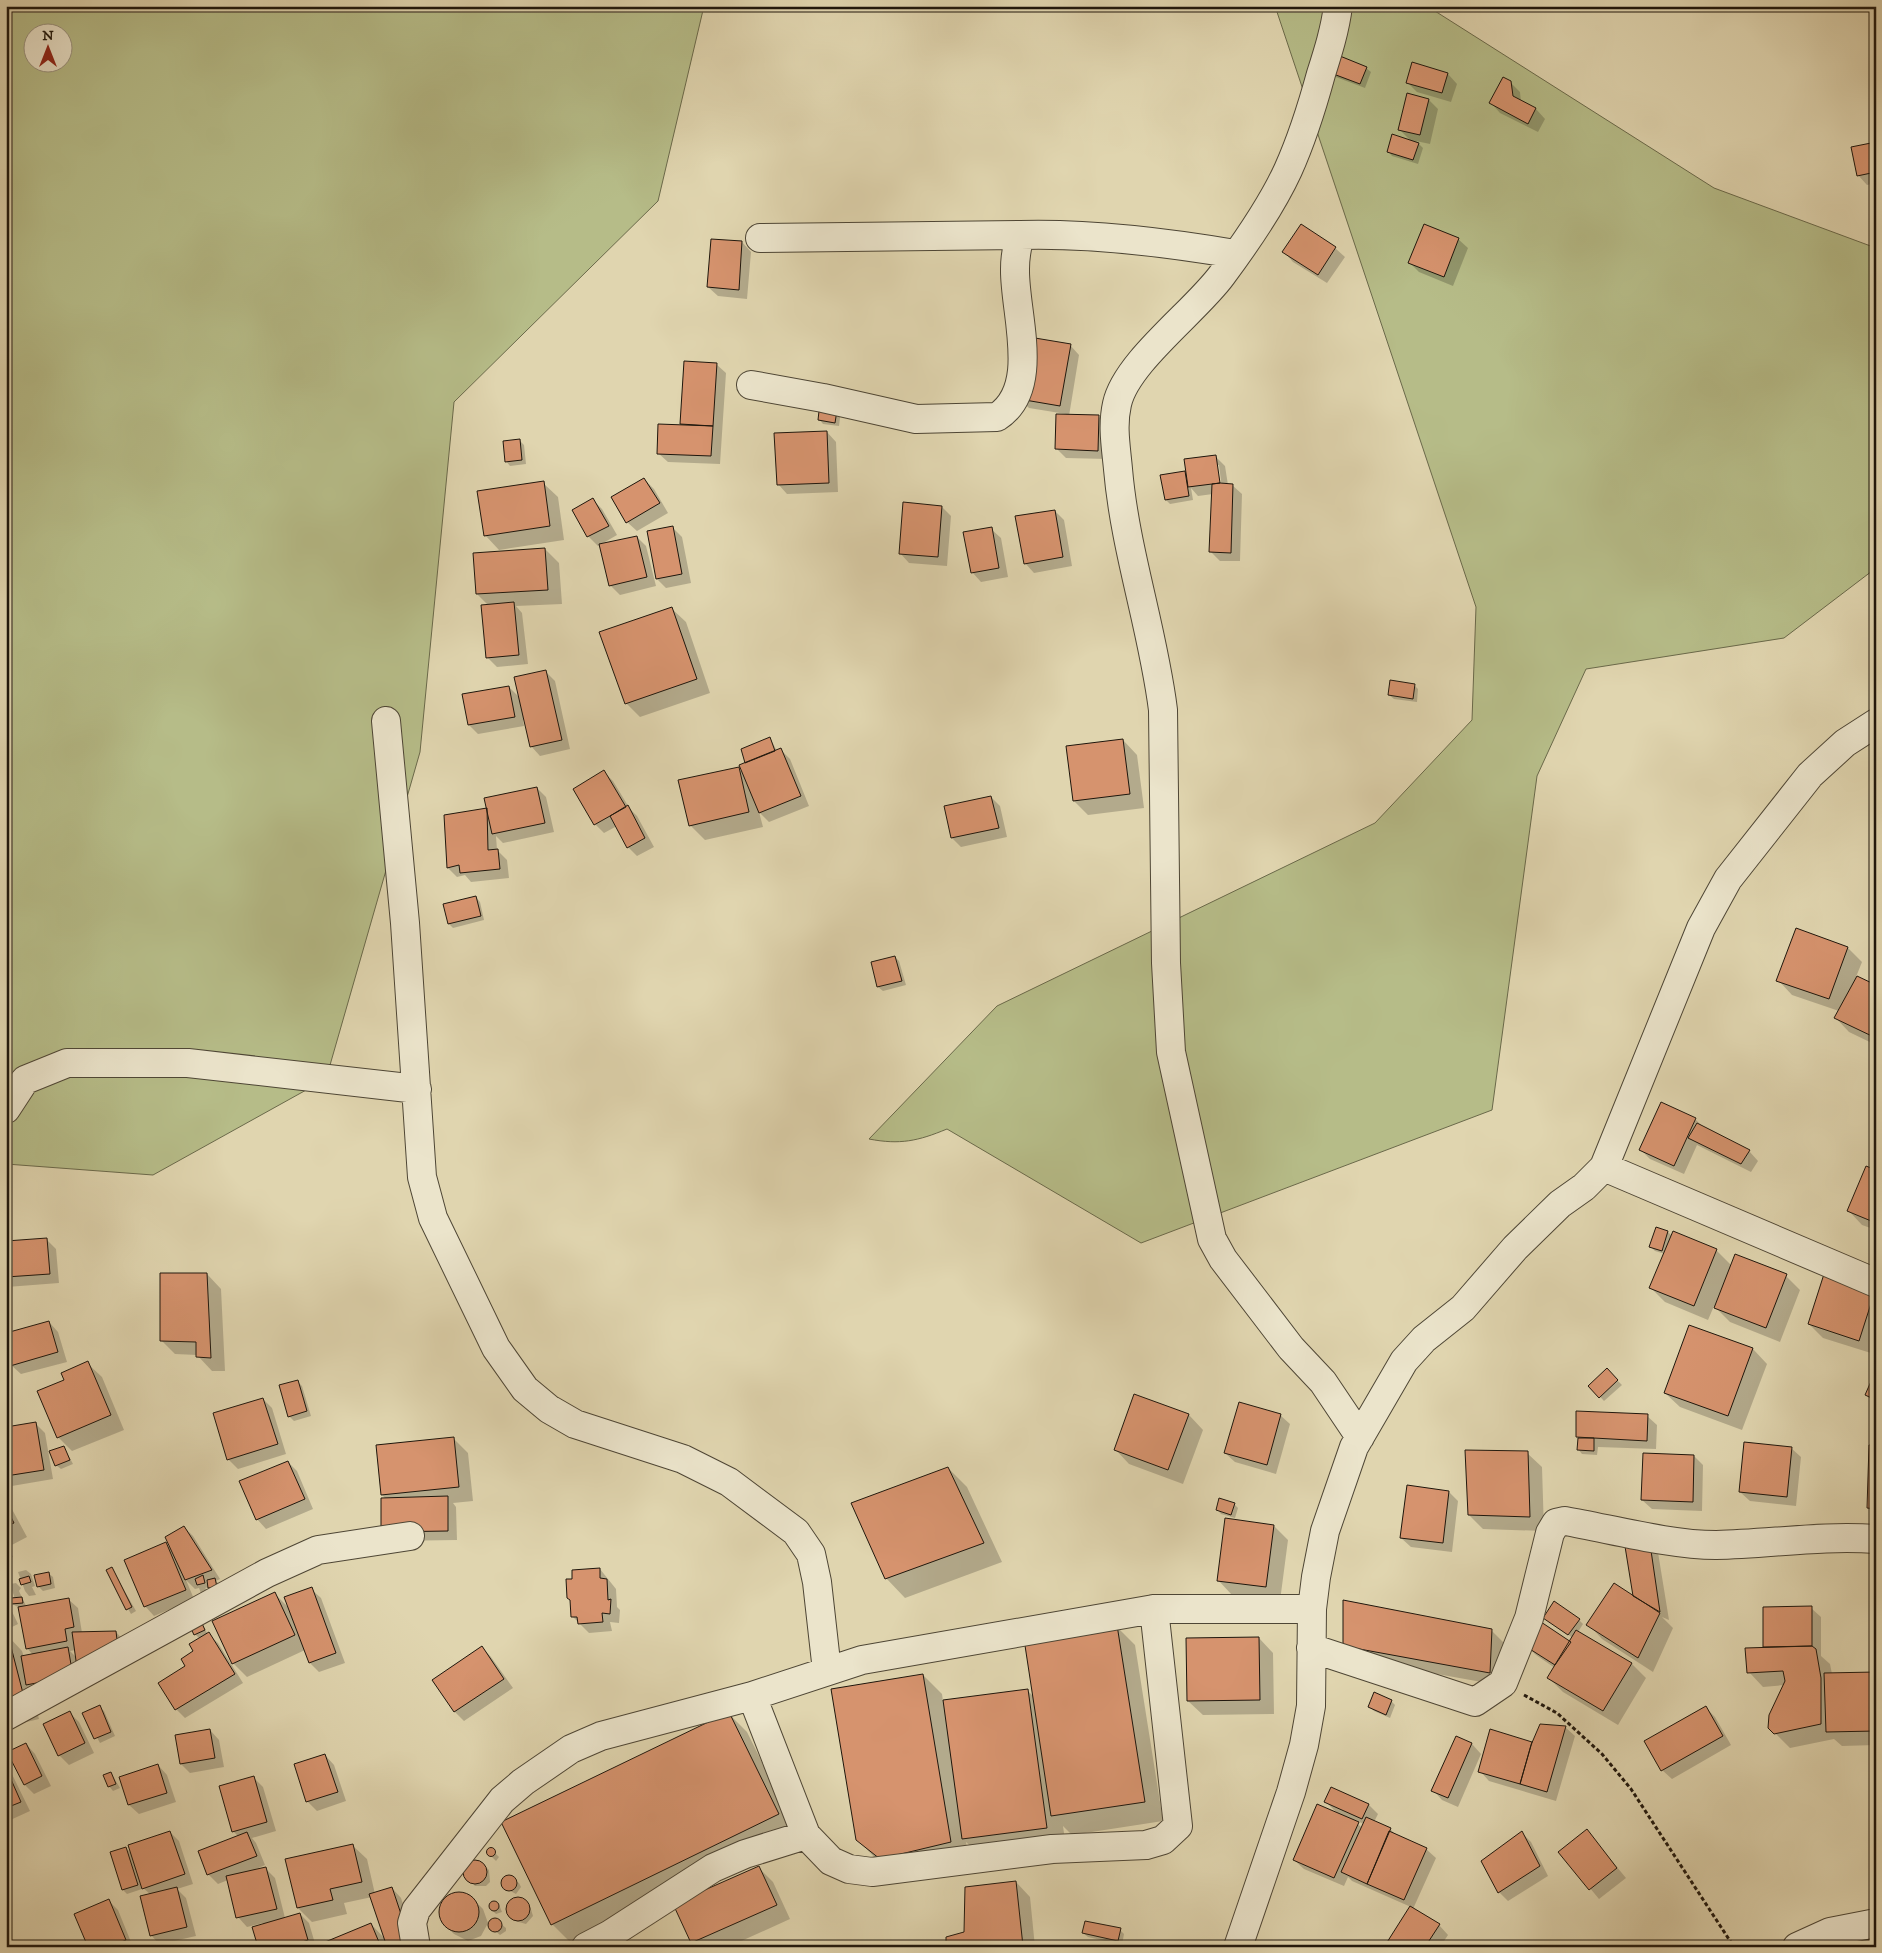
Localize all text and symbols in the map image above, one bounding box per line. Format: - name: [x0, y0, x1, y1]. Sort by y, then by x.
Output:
- north arrow: [22, 22, 72, 72]
- text: N: [42, 27, 54, 45]

